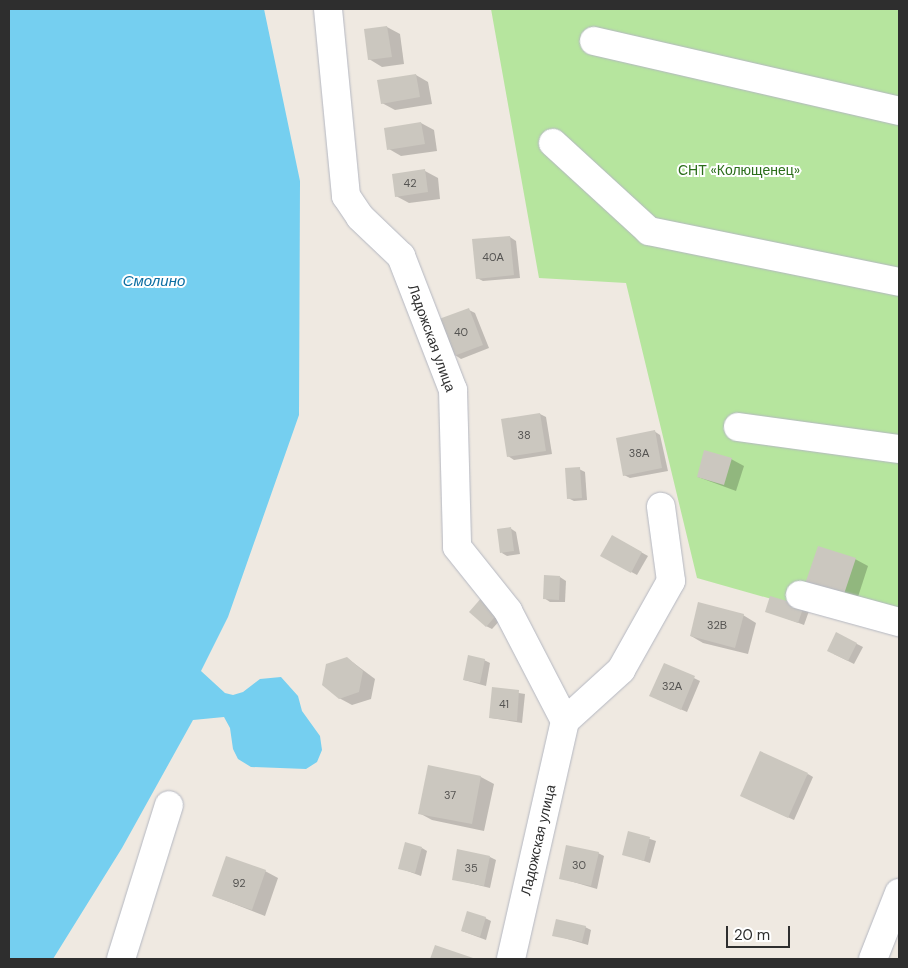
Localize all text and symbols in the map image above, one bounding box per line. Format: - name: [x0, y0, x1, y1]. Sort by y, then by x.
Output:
- park label: СНТ «Колющенец»: [678, 162, 800, 178]
- house number: 42: [403, 176, 417, 190]
- house number: 40А: [482, 250, 504, 264]
- water label: Смолино: [123, 273, 185, 291]
- street label: Ладожская улица: [405, 282, 459, 394]
- house number: 40: [454, 325, 468, 339]
- house number: 38: [517, 428, 531, 442]
- house number: 38А: [629, 446, 649, 460]
- house number: 32В: [707, 618, 727, 632]
- house number: 32А: [662, 679, 682, 693]
- house number: 41: [499, 697, 509, 711]
- street label: Ладожская улица: [517, 783, 559, 897]
- house number: 37: [444, 788, 456, 802]
- house number: 30: [572, 858, 586, 872]
- house number: 35: [464, 861, 478, 875]
- house number: 92: [232, 876, 246, 890]
- scale bar: [728, 916, 792, 948]
- text: 20 m: [734, 925, 770, 945]

